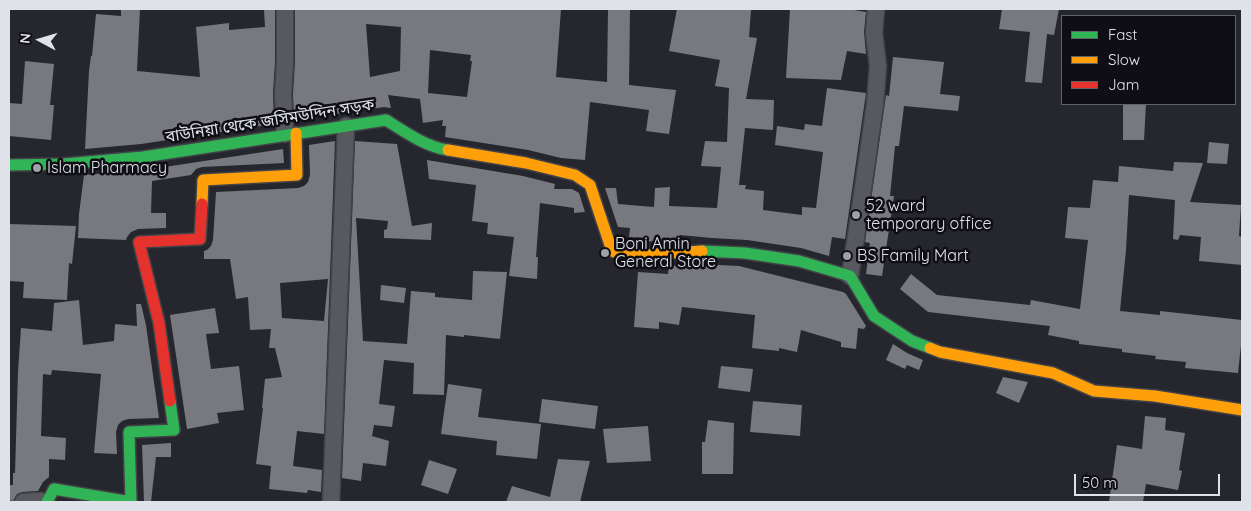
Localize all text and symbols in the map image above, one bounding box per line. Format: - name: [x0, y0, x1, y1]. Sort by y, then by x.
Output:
- north arrow: [15, 15, 65, 65]
- legend: [1061, 15, 1236, 105]
- text: Fast: [1108, 25, 1137, 44]
- text: N: [16, 32, 35, 45]
- text: Slow: [1108, 50, 1140, 69]
- text: Jam: [1108, 75, 1139, 94]
- street label: বাউনিয়া থেকে জসিমউদ্দিন সড়ক: [164, 95, 376, 147]
- place label: Islam Pharmacy: [47, 158, 167, 178]
- marker: Islam Pharmacy: [31, 162, 43, 174]
- place label: 52 ward temporary office: [866, 196, 992, 234]
- marker: 52 ward temporary office: [850, 209, 862, 221]
- place label: Boni Amin General Store: [615, 234, 716, 272]
- place label: BS Family Mart: [857, 246, 969, 266]
- marker: Boni Amin General Store: [599, 247, 611, 259]
- marker: BS Family Mart: [841, 250, 853, 262]
- scale bar: [1076, 464, 1222, 496]
- text: 50 m: [1082, 473, 1117, 492]

